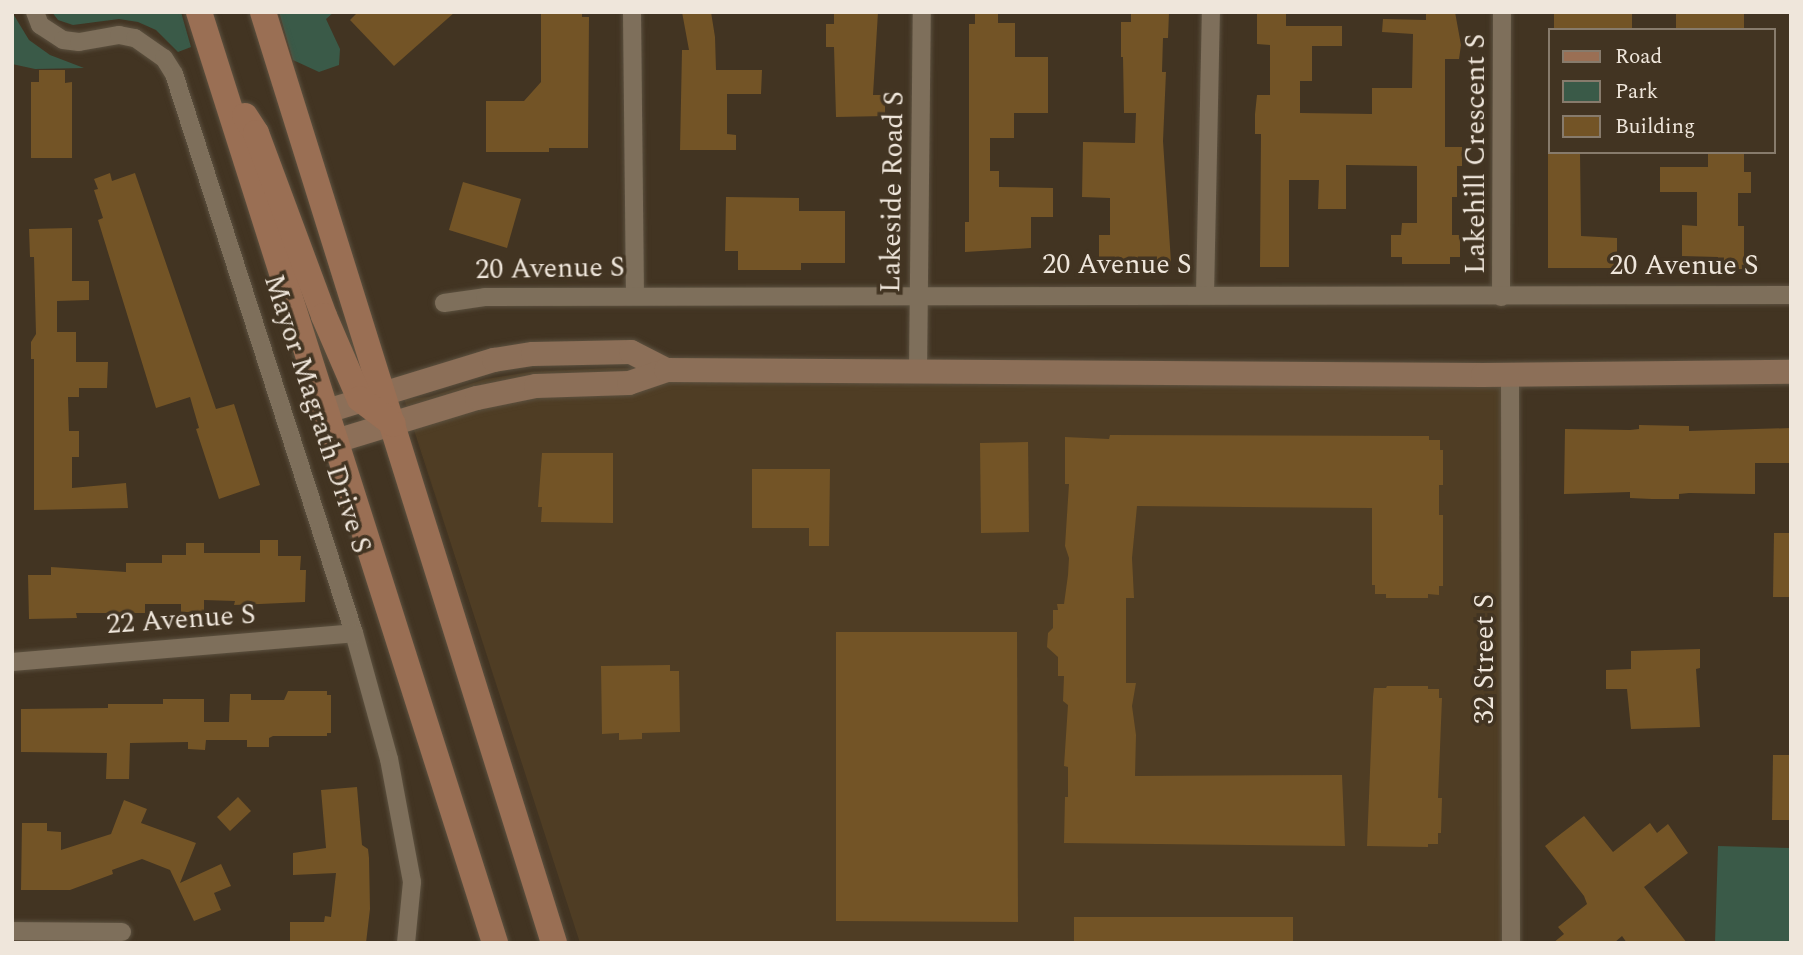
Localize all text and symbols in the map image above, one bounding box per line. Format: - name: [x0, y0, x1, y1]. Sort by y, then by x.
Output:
- legend: [1548, 28, 1775, 154]
- street label: Lakehill Crescent S: [1459, 34, 1493, 274]
- text: Road: [1615, 41, 1662, 73]
- text: Park: [1615, 76, 1658, 108]
- street label: Lakeside Road S: [874, 91, 912, 293]
- text: Building: [1615, 111, 1695, 143]
- street label: 20 Avenue S: [1042, 248, 1192, 282]
- street label: 20 Avenue S: [1609, 249, 1759, 283]
- street label: 20 Avenue S: [475, 251, 625, 287]
- street label: Mayor Magrath Drive S: [256, 270, 378, 558]
- street label: 32 Street S: [1468, 594, 1502, 724]
- street label: 22 Avenue S: [105, 598, 257, 642]

